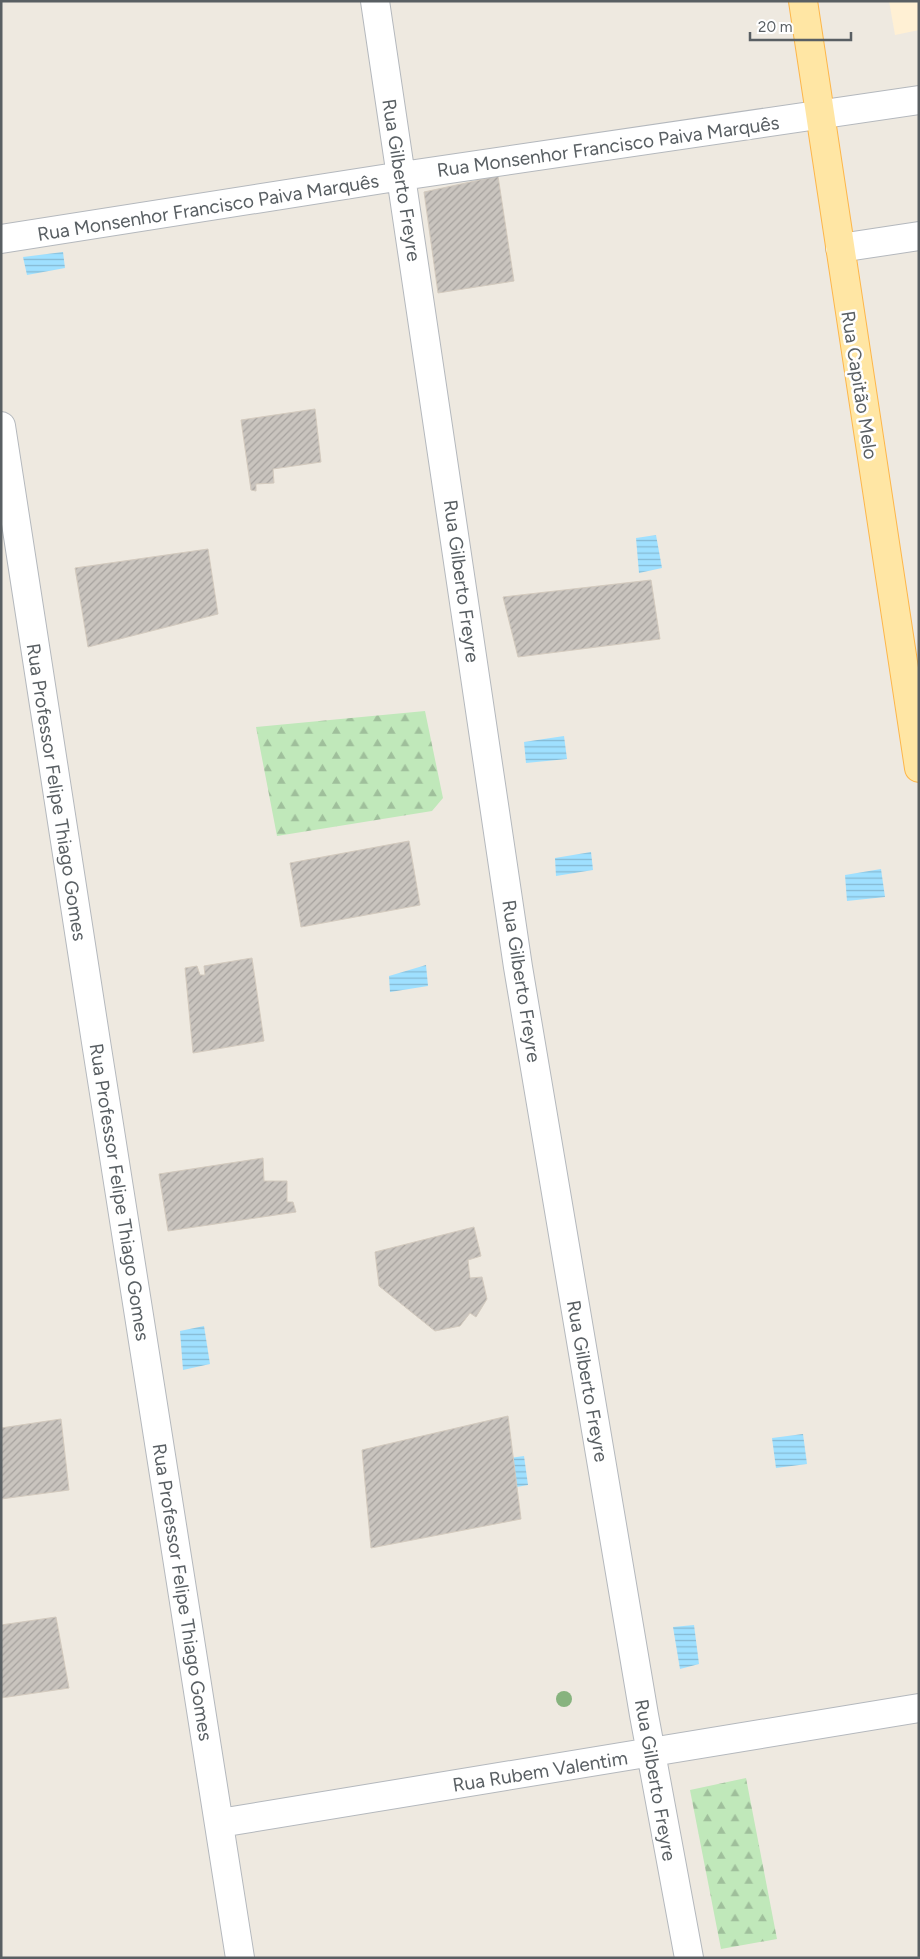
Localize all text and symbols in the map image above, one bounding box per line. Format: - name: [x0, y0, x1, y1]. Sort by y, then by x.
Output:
- scale bar: [750, 10, 851, 42]
- text: 20 m: [758, 18, 792, 36]
- street label: Rua Gilberto Freyre: [377, 97, 426, 263]
- street label: Rua Monsenhor Francisco Paiva Marquês: [435, 111, 781, 182]
- street label: Rua Monsenhor Francisco Paiva Marquês: [36, 169, 381, 246]
- street label: Rua Capitão Melo: [836, 309, 883, 461]
- street label: Rua Gilberto Freyre: [439, 498, 484, 664]
- street label: Rua Professor Felipe Thiago Gomes: [22, 642, 91, 943]
- street label: Rua Gilberto Freyre: [497, 898, 546, 1064]
- street label: Rua Professor Felipe Thiago Gomes: [85, 1042, 154, 1343]
- street label: Rua Gilberto Freyre: [562, 1298, 613, 1464]
- street label: Rua Professor Felipe Thiago Gomes: [148, 1442, 217, 1743]
- street label: Rua Gilberto Freyre: [630, 1697, 681, 1863]
- street label: Rua Rubem Valentim: [451, 1746, 629, 1797]

